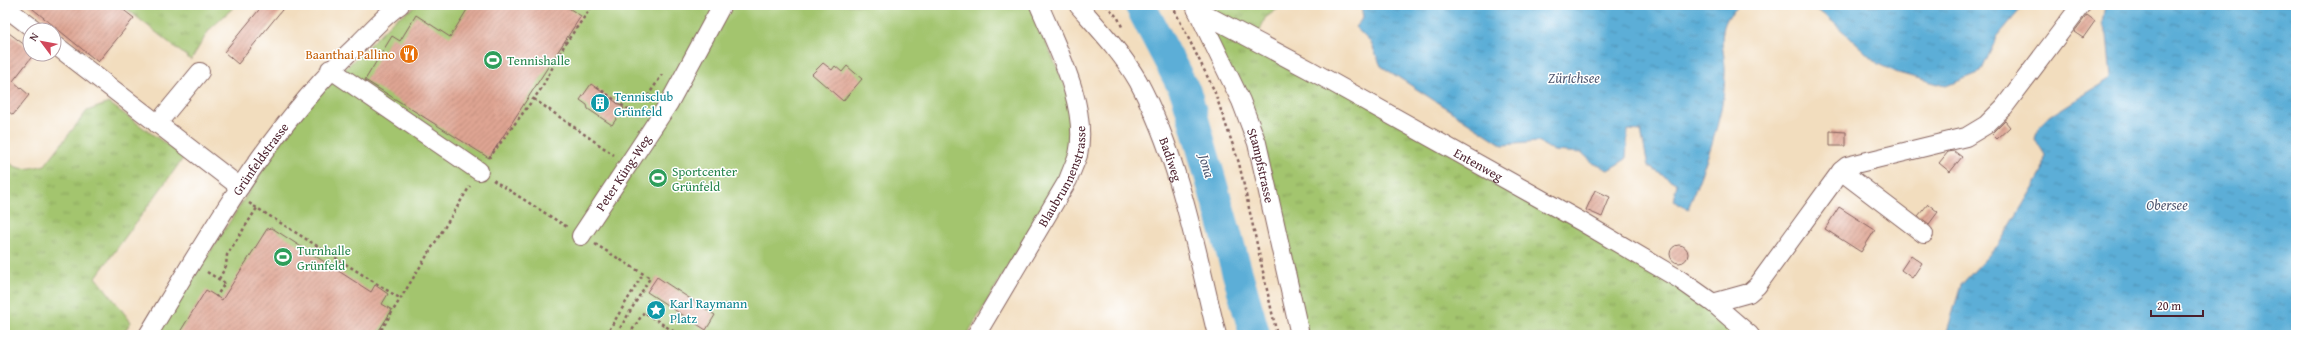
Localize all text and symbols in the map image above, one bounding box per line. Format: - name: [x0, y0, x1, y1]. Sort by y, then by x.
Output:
- north arrow: [22, 22, 62, 62]
- text: N: [25, 29, 43, 44]
- restaurant icon: Baanthai Pallino: [398, 43, 420, 65]
- place label: Baanthai Pallino: [305, 45, 395, 64]
- sports icon: Tennishalle: [482, 49, 504, 71]
- place label: Tennishalle: [507, 51, 570, 70]
- water label: Zürichsee: [1548, 68, 1600, 88]
- place label: Tennisclub Grünfeld: [614, 87, 674, 121]
- building icon: Tennisclub Grünfeld: [589, 92, 611, 114]
- street label: Grünfeldstrasse: [227, 118, 293, 199]
- street label: Blaubrunnenstrasse: [1033, 125, 1090, 230]
- street label: Stampfstrasse: [1243, 125, 1280, 205]
- street label: Peter Küng-Weg: [591, 130, 655, 215]
- street label: Badiweg: [1155, 134, 1188, 184]
- street label: Entenweg: [1451, 143, 1507, 186]
- water label: Jona: [1194, 150, 1220, 181]
- place label: Sportcenter Grünfeld: [672, 162, 738, 196]
- sports icon: Sportcenter Grünfeld: [647, 167, 669, 189]
- water label: Obersee: [2146, 195, 2188, 215]
- place label: Turnhalle Grünfeld: [297, 241, 351, 275]
- sports icon: Turnhalle Grünfeld: [272, 246, 294, 268]
- scale bar: [2151, 292, 2203, 318]
- place label: Karl Raymann Platz: [670, 294, 748, 328]
- text: 20 m: [2157, 297, 2181, 314]
- place icon: Karl Raymann Platz: [645, 299, 667, 321]

